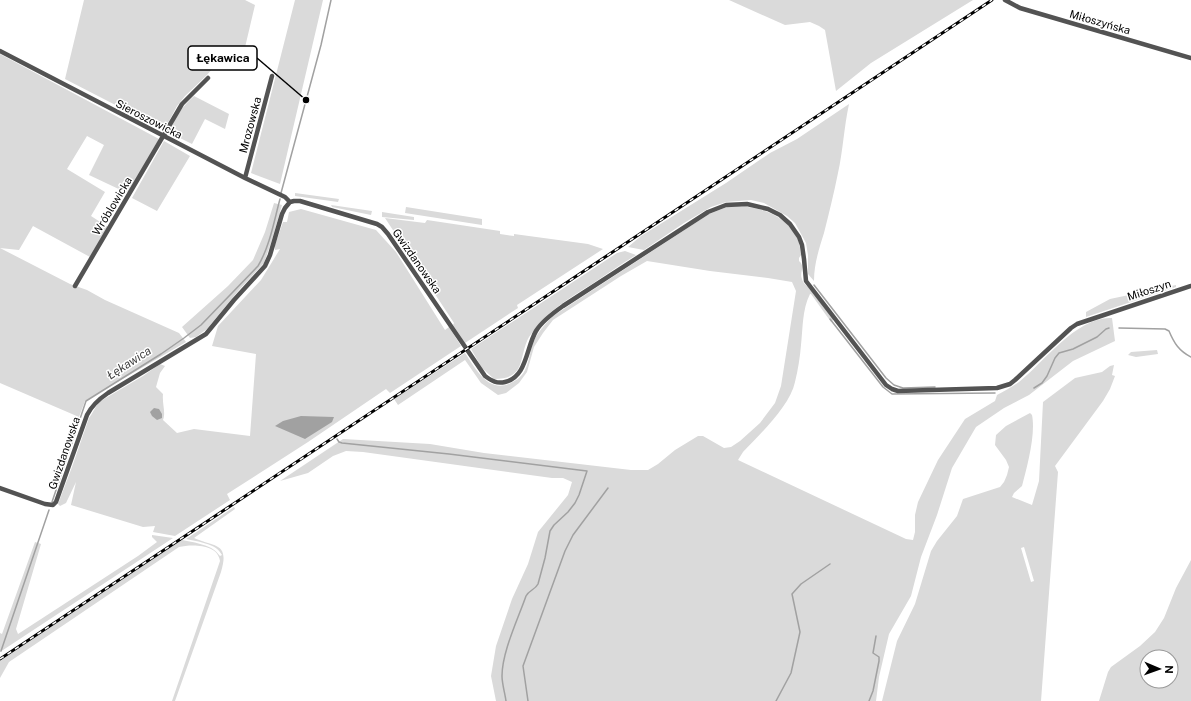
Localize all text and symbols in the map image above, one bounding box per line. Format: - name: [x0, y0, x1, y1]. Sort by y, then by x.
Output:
- street label: Miłoszyńska: [1068, 8, 1132, 36]
- callout: Łękawica: [188, 46, 257, 70]
- text: Łękawica: [196, 51, 250, 65]
- street label: Mrozowska: [237, 96, 263, 154]
- street label: Sieroszowicka: [114, 97, 184, 141]
- street label: Wróblowicka: [90, 175, 134, 237]
- street label: Gwizdanowska: [390, 226, 444, 296]
- street label: Miłoszyn: [1126, 277, 1172, 303]
- water label: Łękawica: [104, 343, 154, 383]
- street label: Gwizdanowska: [46, 415, 82, 491]
- north arrow: [1139, 649, 1179, 689]
- text: N: [1163, 665, 1175, 674]

